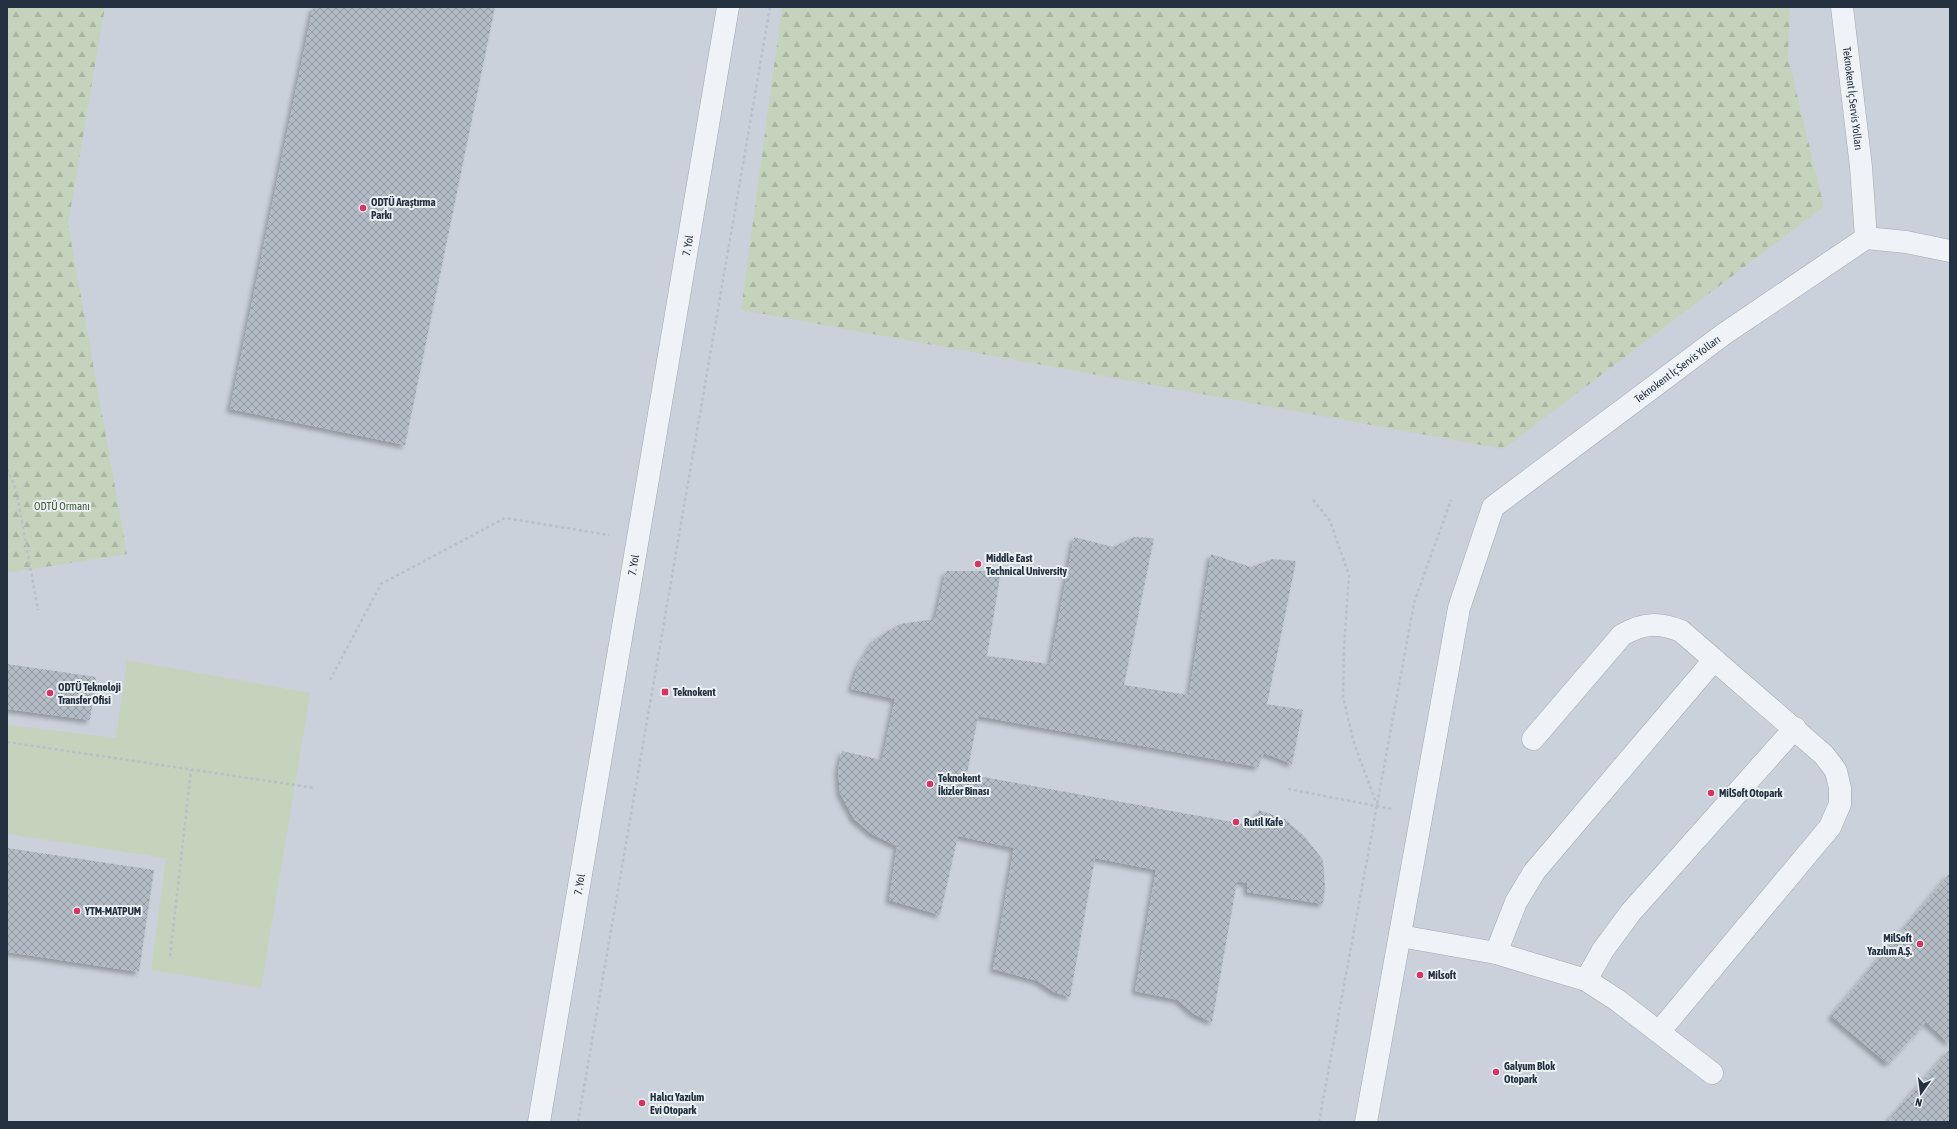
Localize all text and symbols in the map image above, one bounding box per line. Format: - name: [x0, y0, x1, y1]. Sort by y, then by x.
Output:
- street label: Teknokent İç Servis Yolları: [1841, 46, 1865, 151]
- place label: ODTÜ Araştırma Parkı: [371, 195, 436, 221]
- marker: ODTÜ Araştırma Parkı: [358, 203, 368, 213]
- street label: 7. Yol: [680, 234, 695, 257]
- street label: Teknokent İç Servis Yolları: [1632, 333, 1722, 405]
- park label: ODTÜ Ormanı: [34, 500, 90, 512]
- place label: Middle East Technical University: [986, 552, 1068, 577]
- street label: 7. Yol: [626, 554, 641, 576]
- marker: Middle East Technical University: [973, 559, 983, 569]
- place label: ODTÜ Teknoloji Transfer Ofisi: [58, 680, 121, 706]
- place label: Teknokent: [673, 686, 716, 698]
- marker: Teknokent: [660, 687, 670, 697]
- marker: ODTÜ Teknoloji Transfer Ofisi: [45, 688, 55, 698]
- place label: Teknokent İkizler Binası: [938, 772, 990, 797]
- marker: Teknokent İkizler Binası: [925, 779, 935, 789]
- place label: MilSoft Otopark: [1719, 787, 1783, 799]
- marker: MilSoft Otopark: [1706, 788, 1716, 798]
- place label: Rutil Kafe: [1244, 816, 1283, 828]
- marker: Rutil Kafe: [1231, 817, 1241, 827]
- street label: 7. Yol: [572, 873, 587, 896]
- place label: YTM-MATPUM: [84, 905, 141, 917]
- marker: YTM-MATPUM: [72, 906, 82, 916]
- place label: MilSoft Yazılım A.Ş.: [1866, 932, 1913, 957]
- marker: MilSoft Yazılım A.Ş.: [1915, 939, 1925, 949]
- place label: Milsoft: [1428, 969, 1457, 981]
- marker: Milsoft: [1415, 970, 1425, 980]
- place label: Galyum Blok Otopark: [1504, 1060, 1555, 1085]
- marker: Galyum Blok Otopark: [1491, 1067, 1501, 1077]
- north arrow: [1901, 1073, 1941, 1113]
- place label: Halıcı Yazılım Evi Otopark: [650, 1091, 704, 1116]
- text: N: [1914, 1096, 1923, 1109]
- marker: Halıcı Yazılım Evi Otopark: [637, 1098, 647, 1108]

